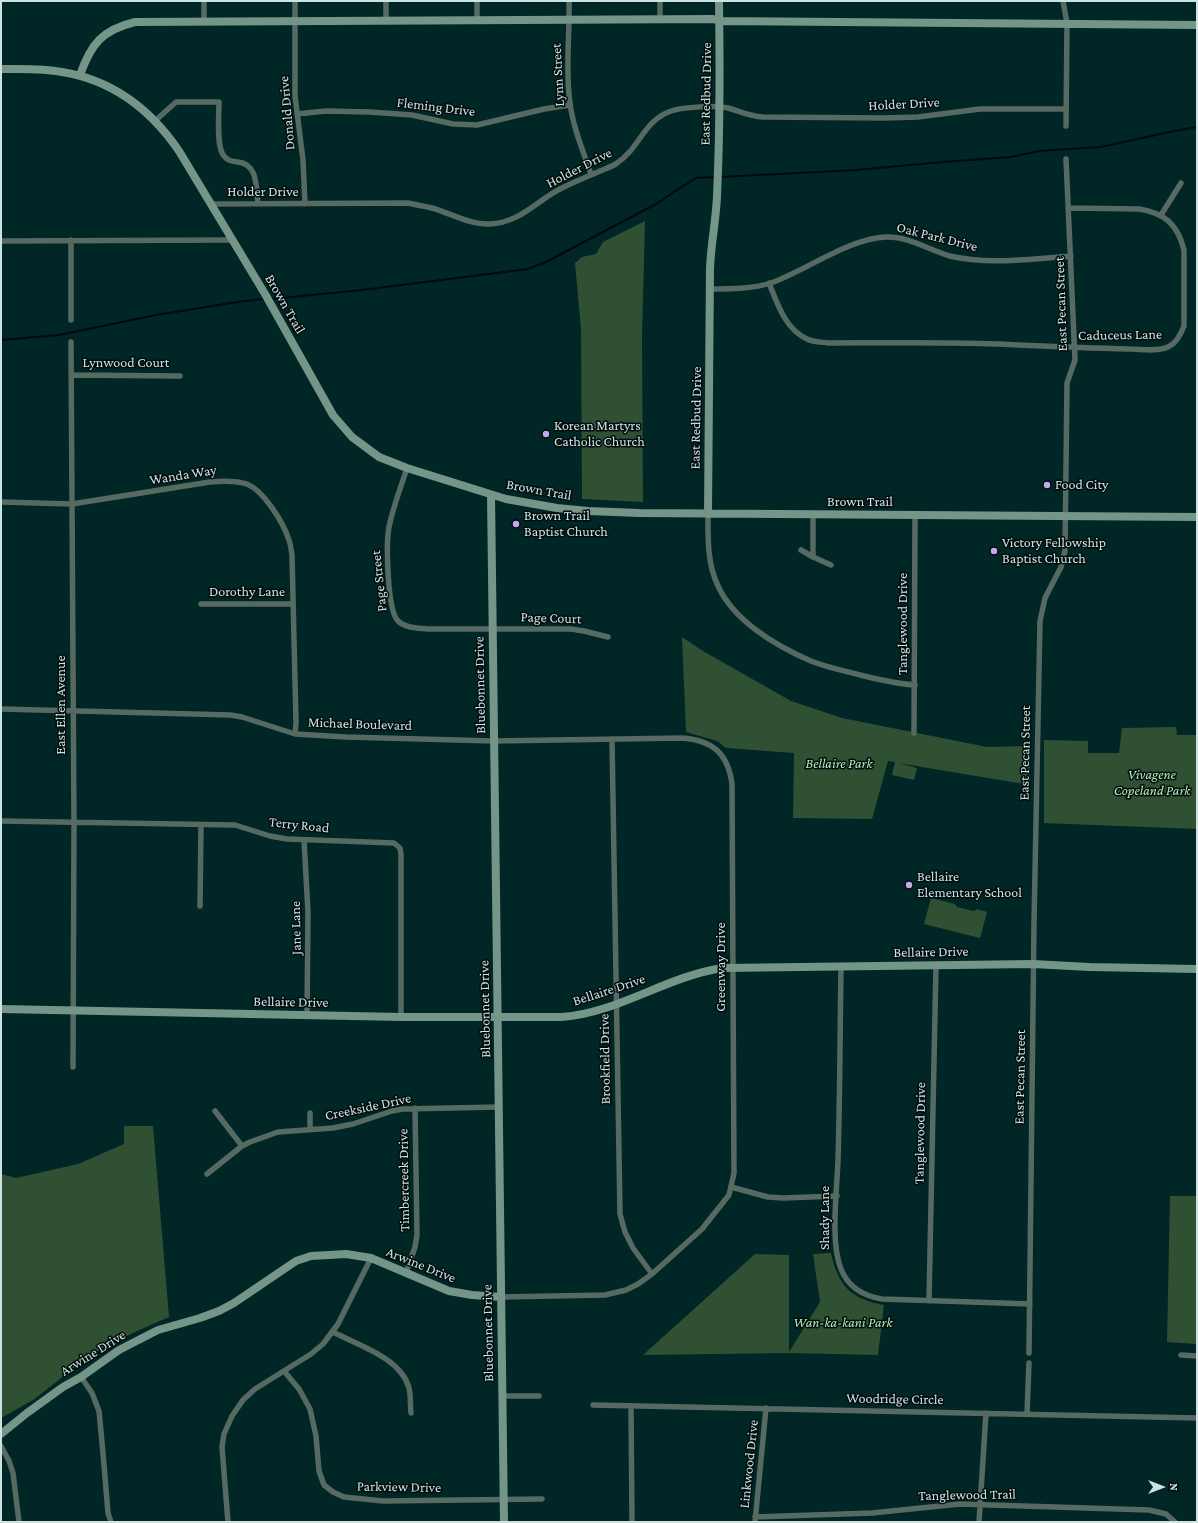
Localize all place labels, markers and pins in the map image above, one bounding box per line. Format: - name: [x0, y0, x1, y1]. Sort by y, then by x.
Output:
- place label: Korean Martyrs Catholic Church: [554, 418, 645, 450]
- marker: Korean Martyrs Catholic Church: [541, 429, 551, 439]
- place label: Food City: [1055, 477, 1108, 493]
- marker: Food City: [1042, 480, 1052, 490]
- place label: Brown Trail Baptist Church: [524, 508, 608, 540]
- marker: Brown Trail Baptist Church: [511, 519, 521, 529]
- place label: Victory Fellowship Baptist Church: [1002, 535, 1106, 568]
- marker: Victory Fellowship Baptist Church: [989, 546, 999, 556]
- place label: Bellaire Elementary School: [917, 869, 1022, 902]
- marker: Bellaire Elementary School: [904, 880, 914, 890]

